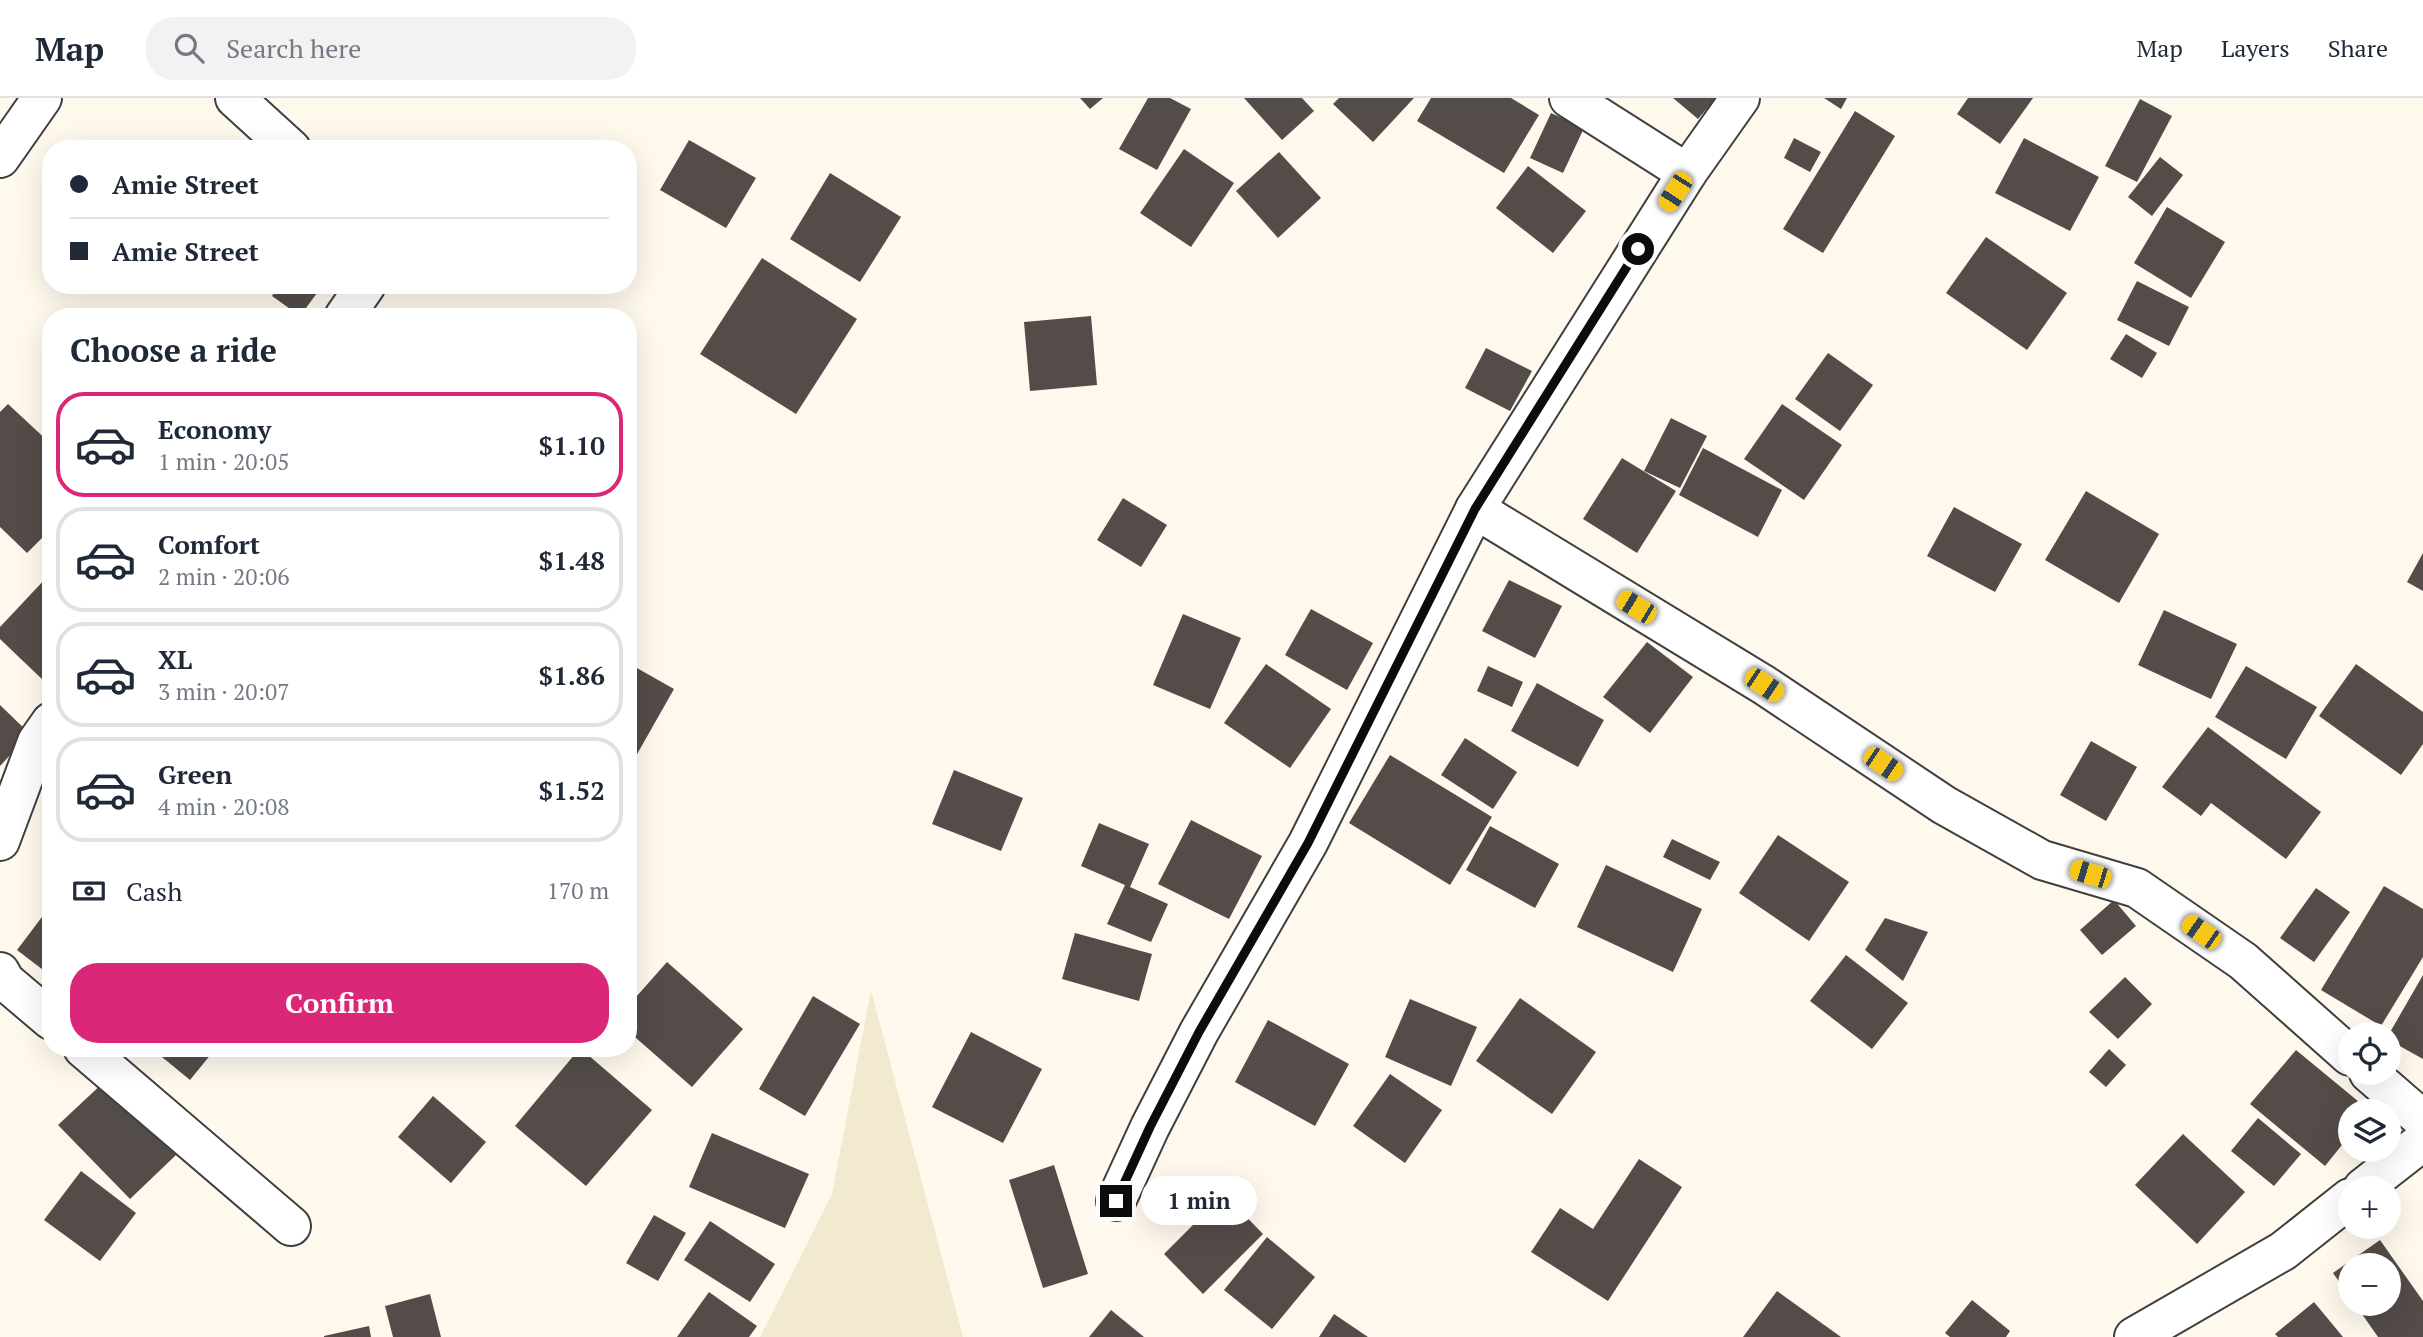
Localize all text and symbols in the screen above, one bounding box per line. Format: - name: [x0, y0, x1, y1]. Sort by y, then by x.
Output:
- search box: [146, 17, 636, 80]
- text: Map: [35, 27, 104, 70]
- icon: search: [170, 29, 208, 67]
- text: Search here: [226, 31, 361, 65]
- text: Map: [2136, 32, 2183, 64]
- text: Layers: [2221, 32, 2290, 64]
- text: Share: [2328, 32, 2388, 64]
- text: Amie Street: [112, 167, 259, 201]
- car: [1655, 169, 1696, 215]
- route start: [1622, 233, 1654, 265]
- text: Amie Street: [112, 234, 259, 268]
- text: Choose a ride: [70, 329, 277, 371]
- text: Economy: [158, 412, 271, 446]
- icon: car: [74, 413, 137, 476]
- text: $1.10: [539, 428, 605, 462]
- text: 1 min · 20:05: [158, 446, 290, 477]
- text: Comfort: [158, 527, 260, 561]
- icon: car: [74, 528, 137, 591]
- text: $1.48: [539, 543, 605, 577]
- text: 2 min · 20:06: [158, 561, 290, 592]
- car: [1613, 587, 1660, 627]
- text: XL: [158, 642, 192, 676]
- icon: car: [74, 643, 137, 706]
- text: $1.86: [539, 658, 605, 692]
- car: [1741, 665, 1788, 705]
- text: 3 min · 20:07: [158, 676, 290, 707]
- car: [1860, 744, 1907, 784]
- text: Green: [158, 757, 232, 791]
- icon: car: [74, 758, 137, 821]
- text: $1.52: [539, 773, 605, 807]
- text: 4 min · 20:08: [158, 791, 290, 822]
- car: [2067, 858, 2114, 890]
- icon: cash: [70, 872, 108, 910]
- text: Cash: [126, 874, 182, 908]
- text: 170 m: [547, 875, 609, 906]
- car: [2178, 911, 2225, 953]
- button: Confirm: [70, 963, 609, 1043]
- map controls: [2338, 1022, 2401, 1316]
- button: locate: [2338, 1022, 2401, 1085]
- button: layers: [2338, 1099, 2401, 1162]
- callout: 1 min: [1140, 1176, 1256, 1226]
- button: +: [2338, 1176, 2401, 1239]
- route end: [1100, 1185, 1132, 1217]
- text: 1 min: [1168, 1185, 1230, 1216]
- button: −: [2338, 1253, 2401, 1316]

